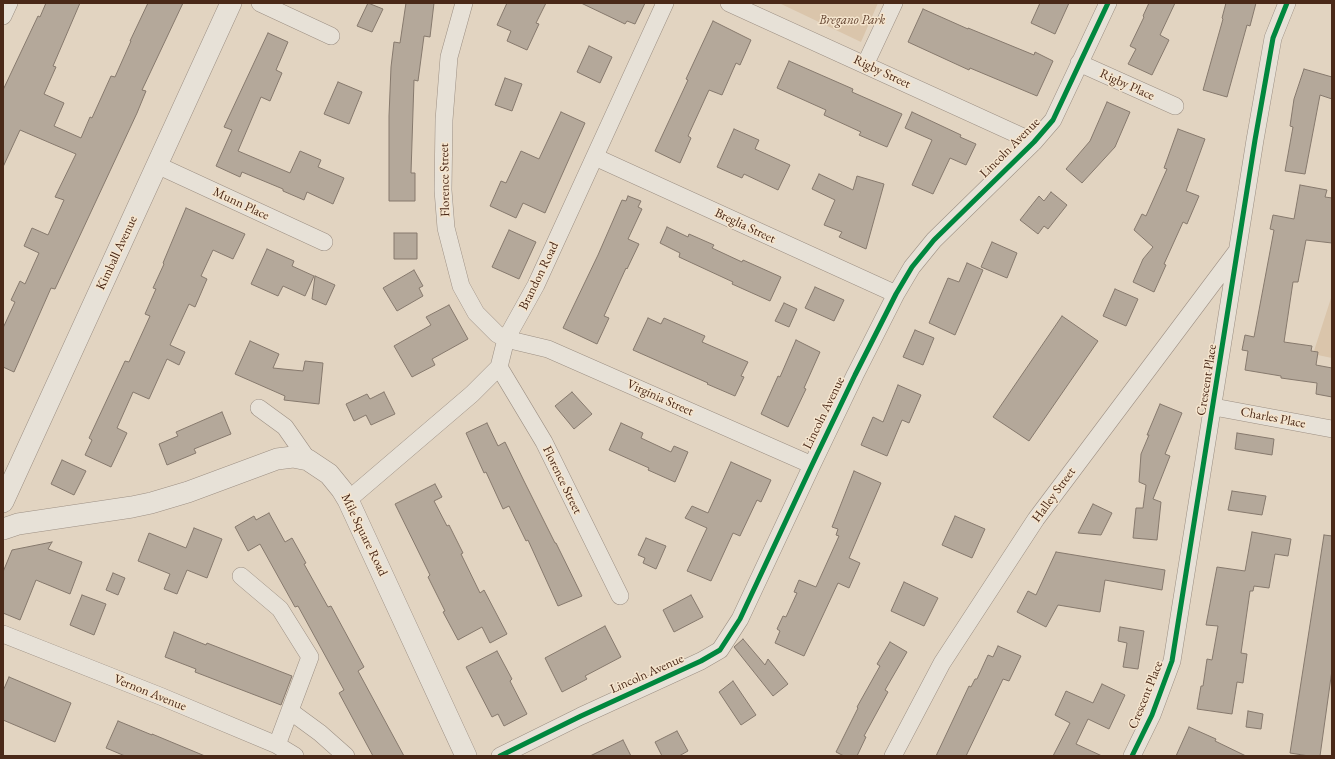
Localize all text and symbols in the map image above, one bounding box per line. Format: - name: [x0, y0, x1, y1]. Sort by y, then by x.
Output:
- park label: Bregano Park: [819, 12, 885, 28]
- street label: Rigby Street: [851, 52, 913, 92]
- street label: Rigby Place: [1097, 66, 1157, 104]
- street label: Lincoln Avenue: [977, 115, 1043, 181]
- street label: Florence Street: [437, 143, 453, 217]
- street label: Munn Place: [210, 184, 272, 224]
- street label: Breglia Street: [712, 205, 778, 247]
- street label: Kimball Avenue: [93, 213, 141, 293]
- street label: Brandon Road: [516, 239, 562, 313]
- street label: Crescent Place: [1194, 343, 1220, 417]
- street label: Lincoln Avenue: [800, 374, 848, 452]
- street label: Virginia Street: [624, 376, 696, 420]
- street label: Charles Place: [1239, 404, 1307, 432]
- street label: Florence Street: [539, 443, 585, 517]
- street label: Halley Street: [1029, 465, 1079, 525]
- street label: Mile Square Road: [337, 491, 391, 579]
- street label: Lincoln Avenue: [608, 651, 686, 697]
- street label: Crescent Place: [1125, 659, 1167, 731]
- street label: Vernon Avenue: [111, 671, 189, 715]

